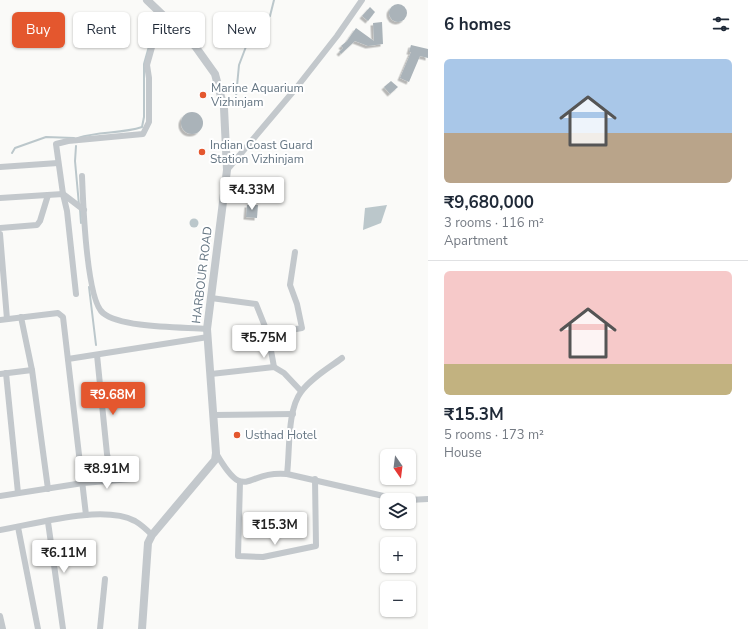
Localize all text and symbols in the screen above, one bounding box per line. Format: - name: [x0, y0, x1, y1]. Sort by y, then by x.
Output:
- chip: Buy: [12, 12, 65, 48]
- chip: Rent: [73, 12, 130, 48]
- chip: Filters: [138, 12, 205, 48]
- chip: New: [213, 12, 270, 48]
- text: 6 homes: [444, 13, 511, 36]
- icon: filters: [710, 13, 732, 35]
- place label: Marine Aquarium Vizhinjam: [210, 80, 304, 110]
- icon: home: [552, 85, 624, 157]
- marker: Marine Aquarium Vizhinjam: [198, 90, 208, 100]
- place label: Indian Coast Guard Station Vizhinjam: [210, 137, 313, 167]
- marker: Indian Coast Guard Station Vizhinjam: [197, 147, 207, 157]
- pin: ₹4.33M: [219, 177, 285, 211]
- text: ₹4.33M: [229, 181, 275, 199]
- text: ₹9,680,000: [444, 191, 534, 214]
- text: 3 rooms · 116 m²: [444, 214, 544, 232]
- street label: HARBOUR ROAD: [188, 225, 216, 324]
- text: Apartment: [444, 232, 507, 250]
- icon: home: [552, 297, 624, 369]
- pin: ₹5.75M: [231, 325, 297, 359]
- text: ₹5.75M: [241, 329, 287, 347]
- pin: ₹9.68M: [80, 382, 146, 416]
- text: ₹9.68M: [90, 386, 136, 404]
- text: ₹15.3M: [444, 403, 504, 426]
- text: 5 rooms · 173 m²: [444, 426, 544, 444]
- place label: Usthad Hotel: [245, 427, 317, 443]
- marker: Usthad Hotel: [232, 430, 242, 440]
- text: House: [444, 444, 482, 462]
- north arrow: [380, 449, 416, 485]
- map controls: [380, 449, 416, 617]
- pin: ₹8.91M: [74, 456, 140, 490]
- text: ₹8.91M: [84, 460, 130, 478]
- button: layers: [380, 493, 416, 529]
- pin: ₹15.3M: [242, 512, 308, 546]
- text: ₹15.3M: [252, 516, 298, 534]
- button: +: [380, 537, 416, 573]
- pin: ₹6.11M: [31, 540, 97, 574]
- text: ₹6.11M: [41, 544, 87, 562]
- button: −: [380, 581, 416, 617]

